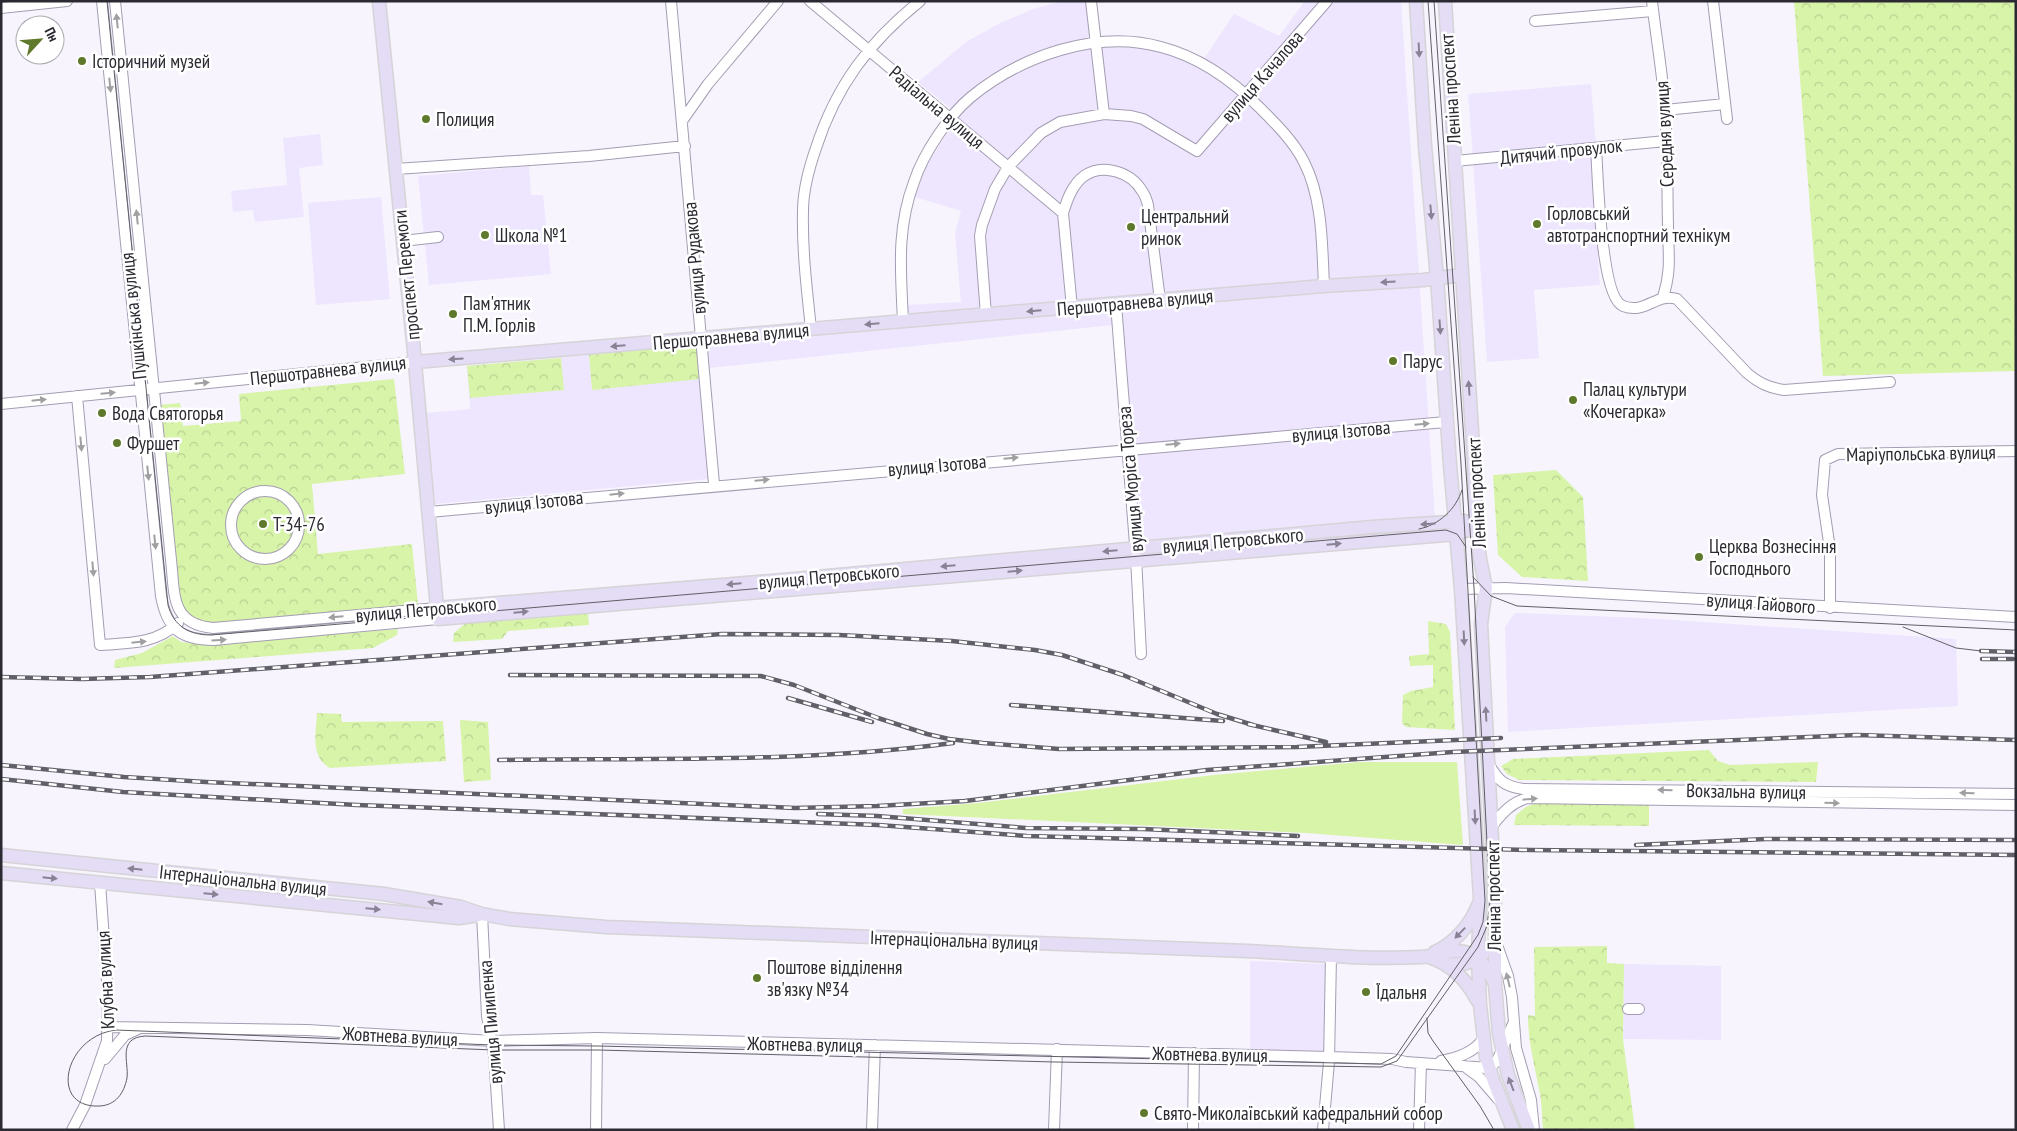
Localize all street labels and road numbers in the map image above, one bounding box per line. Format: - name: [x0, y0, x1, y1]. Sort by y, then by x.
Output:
- street label: вулиця Качалова: [1216, 25, 1308, 127]
- street label: Леніна проспект: [1434, 32, 1466, 146]
- street label: Радіальна вулиця: [885, 60, 989, 154]
- street label: Середня вулиця: [1649, 80, 1679, 188]
- street label: Дитячий провулок: [1499, 133, 1624, 169]
- street label: вулиця Рудакова: [677, 201, 711, 315]
- street label: проспект Перемоги: [387, 209, 425, 341]
- street label: Пушкінська вулиця: [114, 251, 152, 381]
- street label: Першотравнева вулиця: [1056, 283, 1214, 321]
- street label: Першотравнева вулиця: [652, 317, 810, 355]
- street label: Першотравнева вулиця: [249, 350, 407, 390]
- street label: вулиця Моріса Тореза: [1112, 405, 1148, 553]
- street label: вулиця Ізотова: [1291, 415, 1391, 447]
- street label: Леніна проспект: [1461, 436, 1491, 550]
- street label: Маріупольська вулиця: [1846, 440, 1996, 466]
- street label: вулиця Ізотова: [887, 449, 987, 481]
- street label: вулиця Ізотова: [484, 485, 584, 519]
- street label: вулиця Петровського: [1162, 522, 1304, 558]
- street label: вулиця Петровського: [758, 558, 900, 594]
- street label: вулиця Гайового: [1706, 587, 1816, 619]
- street label: вулиця Петровського: [355, 591, 497, 627]
- street label: Вокзальна вулиця: [1686, 778, 1806, 804]
- street label: Леніна проспект: [1480, 840, 1506, 952]
- street label: Інтернаціональна вулиця: [158, 859, 328, 901]
- street label: Інтернаціональна вулиця: [870, 925, 1038, 955]
- street label: Клубна вулиця: [90, 930, 120, 1030]
- street label: вулиця Пилипенка: [473, 959, 507, 1085]
- street label: Жовтнева вулиця: [341, 1021, 458, 1051]
- street label: Жовтнева вулиця: [746, 1031, 863, 1057]
- street label: Жовтнева вулиця: [1151, 1041, 1268, 1067]

